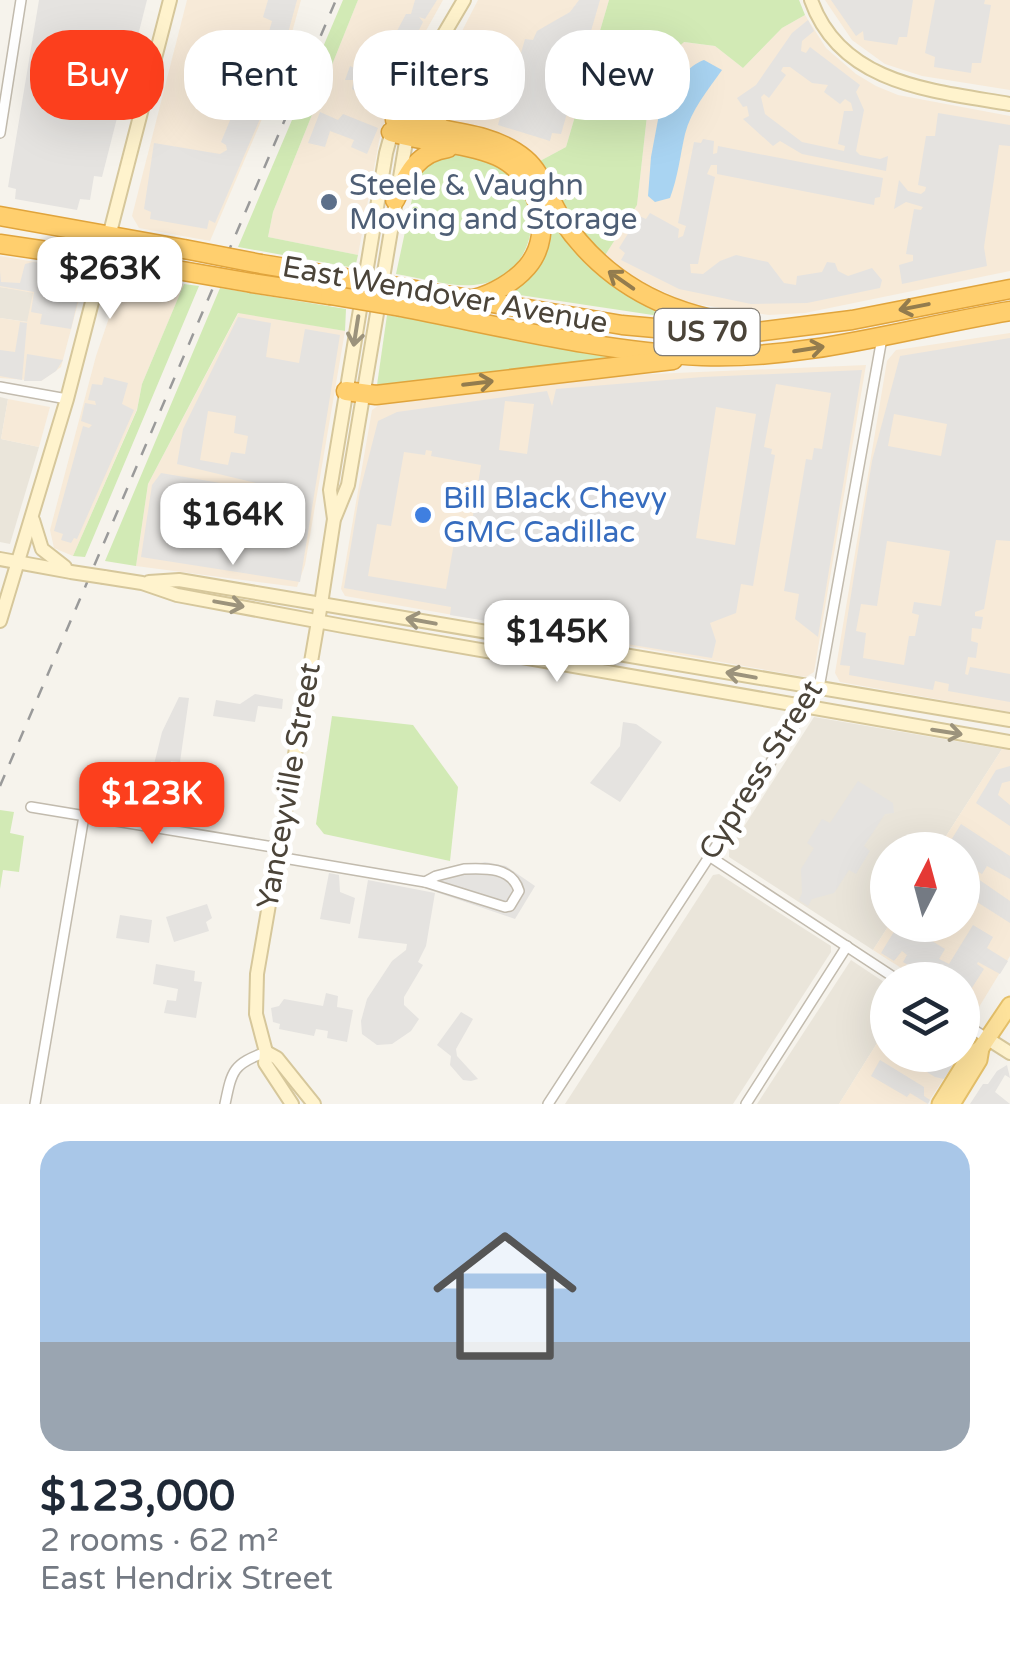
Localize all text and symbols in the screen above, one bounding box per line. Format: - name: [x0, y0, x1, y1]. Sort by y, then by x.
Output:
- chip: Buy: [30, 30, 164, 120]
- chip: Rent: [184, 30, 333, 120]
- chip: Filters: [353, 30, 525, 120]
- chip: New: [545, 30, 690, 120]
- place label: Steele & Vaughn Moving and Storage: [349, 167, 637, 238]
- marker: Steele & Vaughn Moving and Storage: [318, 191, 340, 213]
- pin: $263K: [40, 237, 180, 322]
- street label: East Wendover Avenue: [279, 248, 611, 342]
- text: $263K: [59, 250, 161, 288]
- one-way arrow: [607, 270, 635, 291]
- one-way arrow: [898, 298, 931, 317]
- road number: US 70: [654, 309, 760, 355]
- one-way arrow: [346, 315, 365, 347]
- one-way arrow: [793, 339, 825, 358]
- one-way arrow: [461, 373, 493, 392]
- place label: Bill Black Chevy GMC Cadillac: [443, 480, 667, 551]
- pin: $164K: [163, 483, 303, 568]
- text: $164K: [182, 496, 284, 534]
- marker: Bill Black Chevy GMC Cadillac: [412, 504, 434, 526]
- one-way arrow: [213, 595, 245, 614]
- pin: $145K: [487, 600, 627, 685]
- one-way arrow: [405, 611, 438, 630]
- text: $145K: [506, 613, 608, 651]
- street label: Yanceyville Street: [249, 660, 329, 912]
- one-way arrow: [725, 665, 758, 684]
- street label: Cypress Street: [691, 673, 831, 867]
- one-way arrow: [930, 723, 963, 741]
- pin: $123K: [82, 762, 222, 847]
- text: $123K: [101, 775, 203, 813]
- north arrow: [870, 832, 980, 942]
- map controls: [870, 832, 980, 1072]
- button: layers: [870, 962, 980, 1072]
- icon: home: [415, 1206, 595, 1386]
- text: $123,000: [40, 1471, 235, 1522]
- text: 2 rooms · 62 m²: [40, 1522, 279, 1560]
- text: East Hendrix Street: [40, 1560, 333, 1598]

